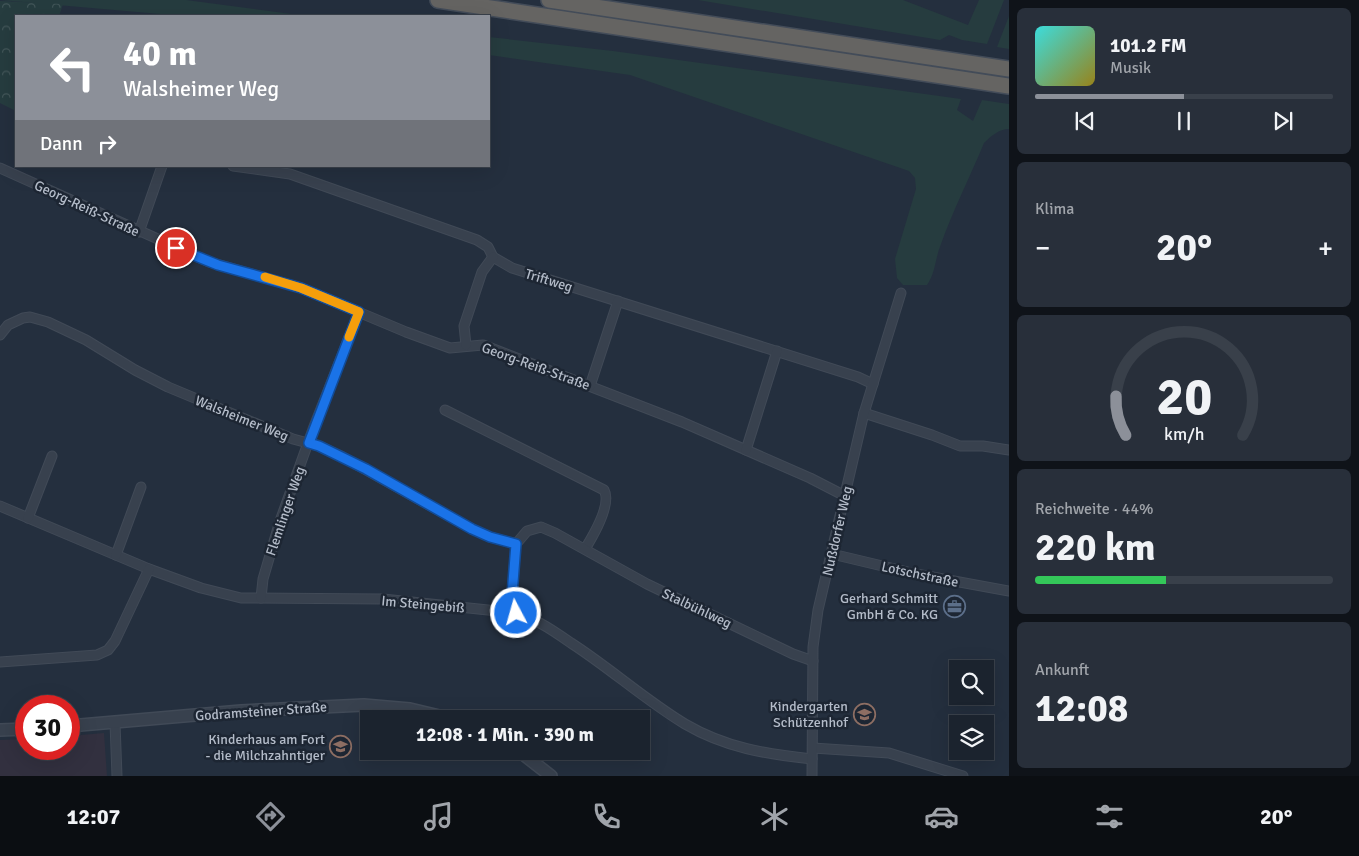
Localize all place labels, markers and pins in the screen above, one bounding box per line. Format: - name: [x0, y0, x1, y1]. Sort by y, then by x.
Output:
- pin: [155, 227, 197, 269]
- place label: Gerhard Schmitt GmbH & Co. KG: [840, 590, 938, 623]
- office icon: Gerhard Schmitt GmbH & Co. KG: [942, 594, 966, 618]
- place label: Kindergarten Schützenhof: [769, 698, 849, 731]
- school or university icon: Kindergarten Schützenhof: [852, 702, 876, 726]
- place label: Kinderhaus am Fort - die Milchzahntiger: [206, 731, 326, 764]
- school or university icon: Kinderhaus am Fort - die Milchzahntiger: [329, 735, 353, 759]

